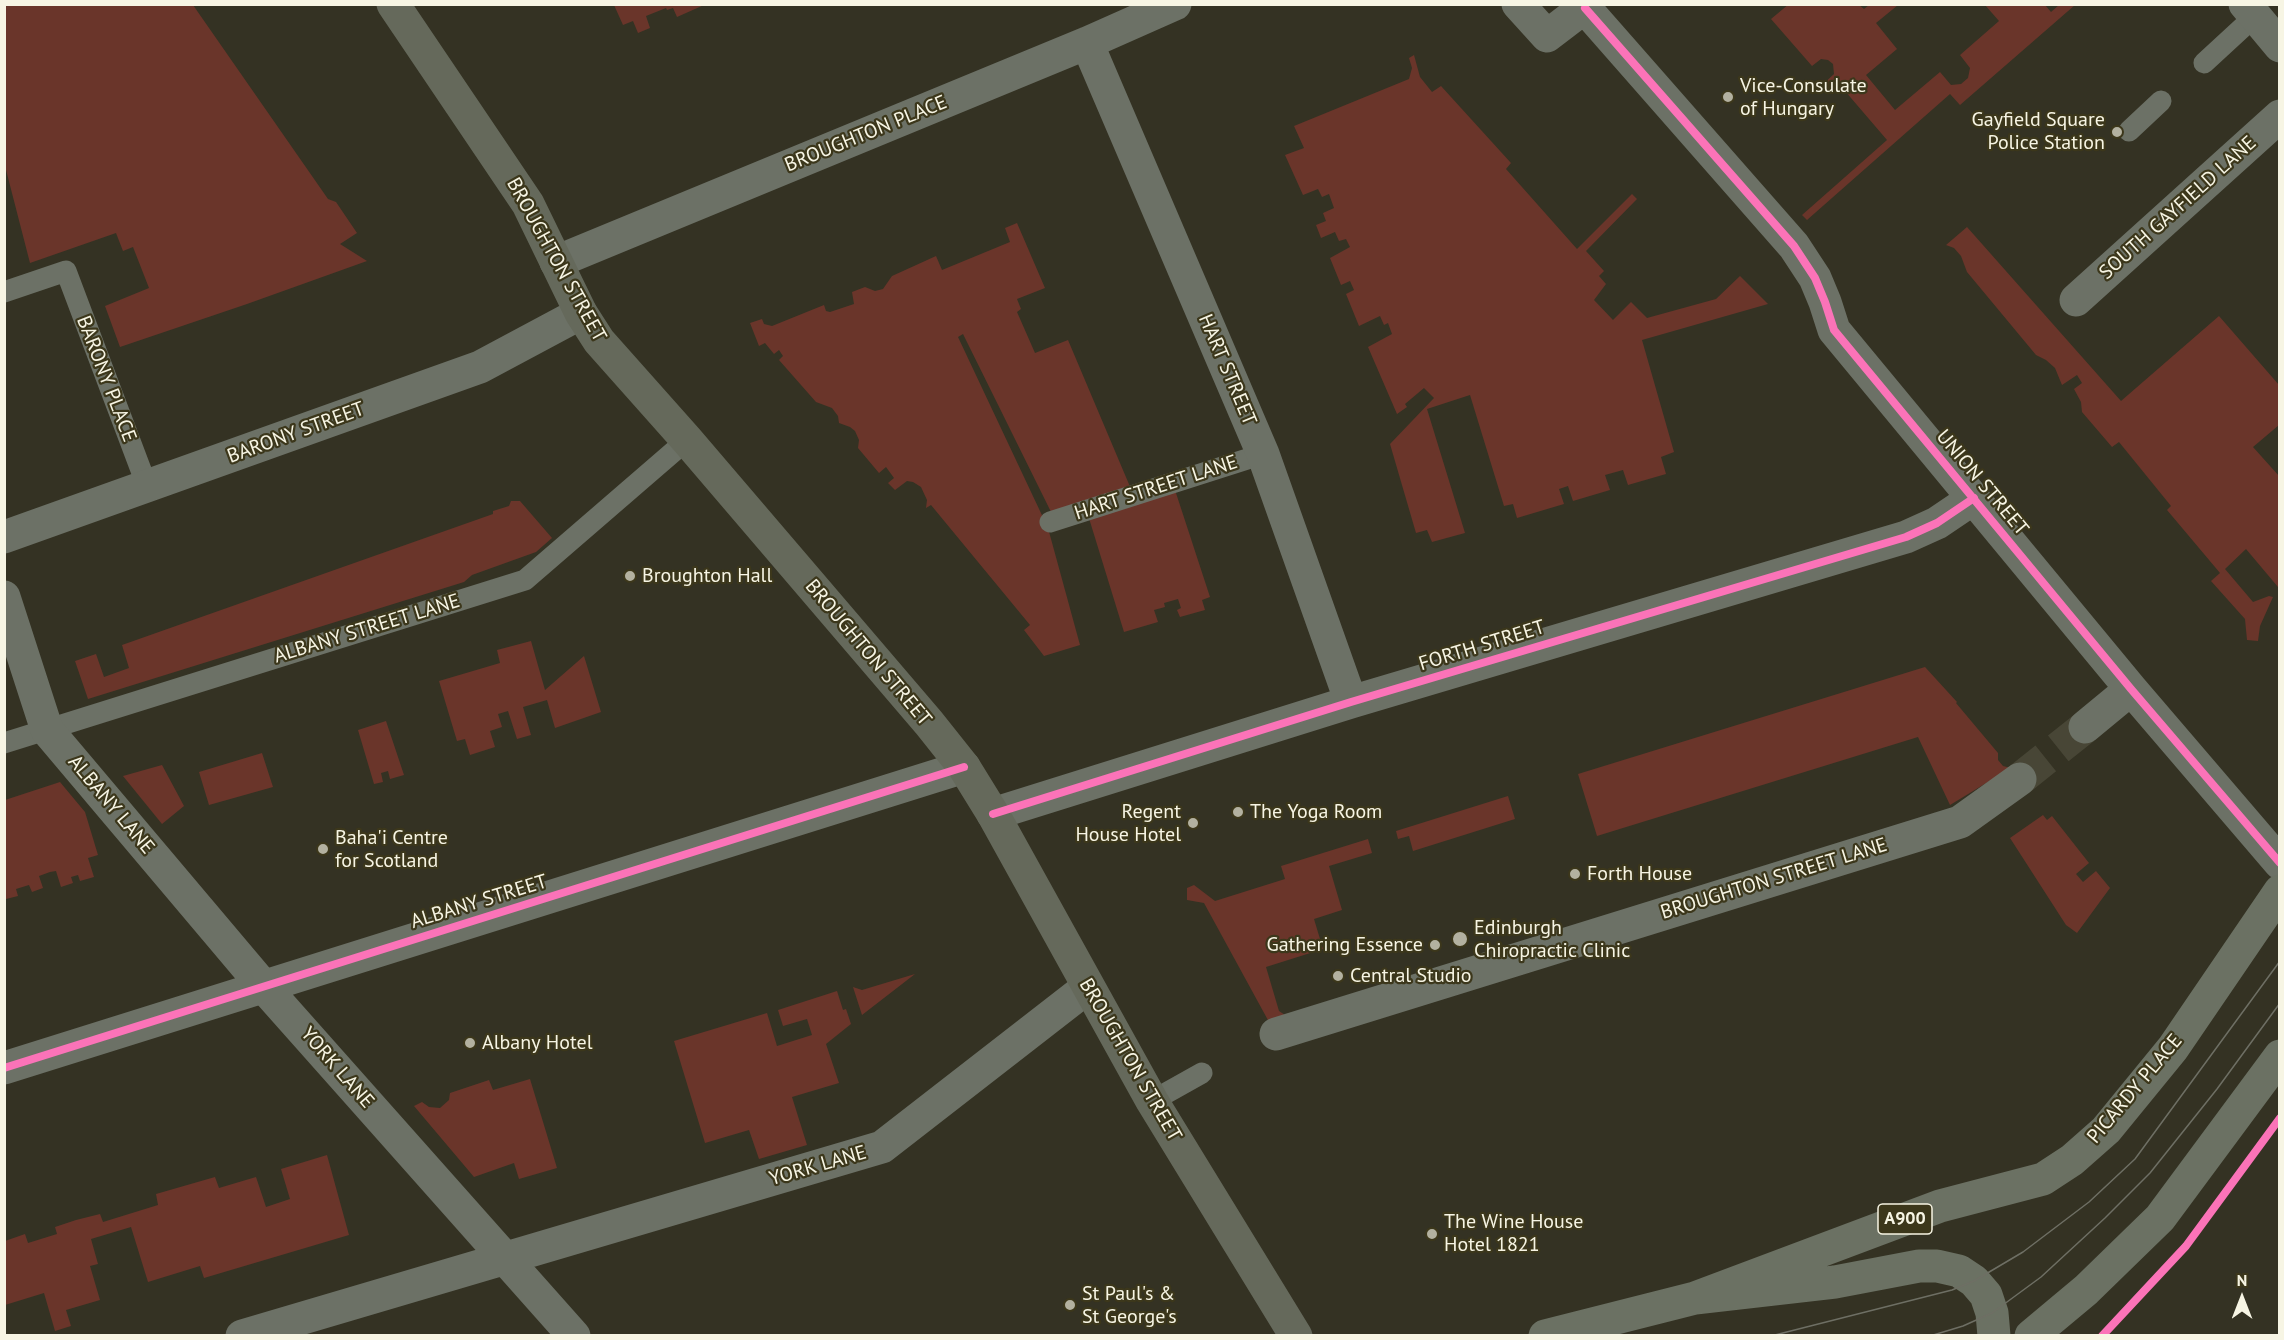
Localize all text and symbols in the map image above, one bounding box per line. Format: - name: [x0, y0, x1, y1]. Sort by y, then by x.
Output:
- place label: Vice-Consulate of Hungary: [1740, 74, 1867, 121]
- marker: Vice-Consulate of Hungary: [1721, 90, 1735, 104]
- street label: BROUGHTON PLACE: [781, 91, 951, 177]
- place label: Gayfield Square Police Station: [1972, 108, 2105, 155]
- marker: Gayfield Square Police Station: [2110, 125, 2124, 139]
- street label: SOUTH GAYFIELD LANE: [2095, 131, 2261, 285]
- street label: BROUGHTON STREET: [501, 174, 611, 346]
- street label: HART STREET: [1193, 311, 1261, 429]
- street label: BARONY PLACE: [71, 313, 141, 445]
- street label: BARONY STREET: [224, 397, 368, 469]
- street label: UNION STREET: [1931, 425, 2033, 541]
- street label: HART STREET LANE: [1071, 450, 1241, 526]
- place label: Broughton Hall: [642, 564, 772, 588]
- marker: Broughton Hall: [623, 569, 637, 583]
- street label: BROUGHTON STREET: [800, 575, 936, 731]
- street label: ALBANY STREET LANE: [271, 589, 463, 669]
- street label: FORTH STREET: [1416, 615, 1548, 677]
- street label: ALBANY LANE: [63, 751, 159, 859]
- place label: Regent House Hotel: [1075, 800, 1181, 847]
- place label: The Yoga Room: [1250, 800, 1382, 824]
- marker: The Yoga Room: [1231, 805, 1245, 819]
- marker: Regent House Hotel: [1186, 816, 1200, 830]
- place label: Baha'i Centre for Scotland: [335, 826, 448, 873]
- street label: BROUGHTON STREET LANE: [1658, 833, 1890, 925]
- marker: Baha'i Centre for Scotland: [316, 842, 330, 856]
- place label: Forth House: [1587, 862, 1692, 886]
- marker: Forth House: [1568, 867, 1582, 881]
- street label: ALBANY STREET: [408, 870, 550, 934]
- place label: Edinburgh Chiropractic Clinic: [1474, 916, 1630, 963]
- marker: Edinburgh Chiropractic Clinic: [1451, 930, 1469, 948]
- place label: Gathering Essence: [1266, 933, 1423, 957]
- marker: Gathering Essence: [1428, 938, 1442, 952]
- place label: Central Studio: [1350, 964, 1472, 988]
- marker: Central Studio: [1331, 969, 1345, 983]
- street label: BROUGHTON STREET: [1074, 974, 1186, 1146]
- street label: YORK LANE: [295, 1022, 379, 1114]
- street label: PICARDY PLACE: [2082, 1030, 2188, 1148]
- place label: Albany Hotel: [482, 1031, 593, 1055]
- marker: Albany Hotel: [463, 1036, 477, 1050]
- street label: YORK LANE: [767, 1141, 869, 1191]
- road number: A900: [1878, 1204, 1932, 1234]
- place label: The Wine House Hotel 1821: [1444, 1210, 1583, 1257]
- marker: The Wine House Hotel 1821: [1425, 1227, 1439, 1241]
- north arrow: [2212, 1268, 2272, 1328]
- text: N: [2237, 1270, 2247, 1290]
- place label: St Paul's & St George's: [1082, 1282, 1177, 1329]
- marker: St Paul's & St George's: [1063, 1298, 1077, 1312]

